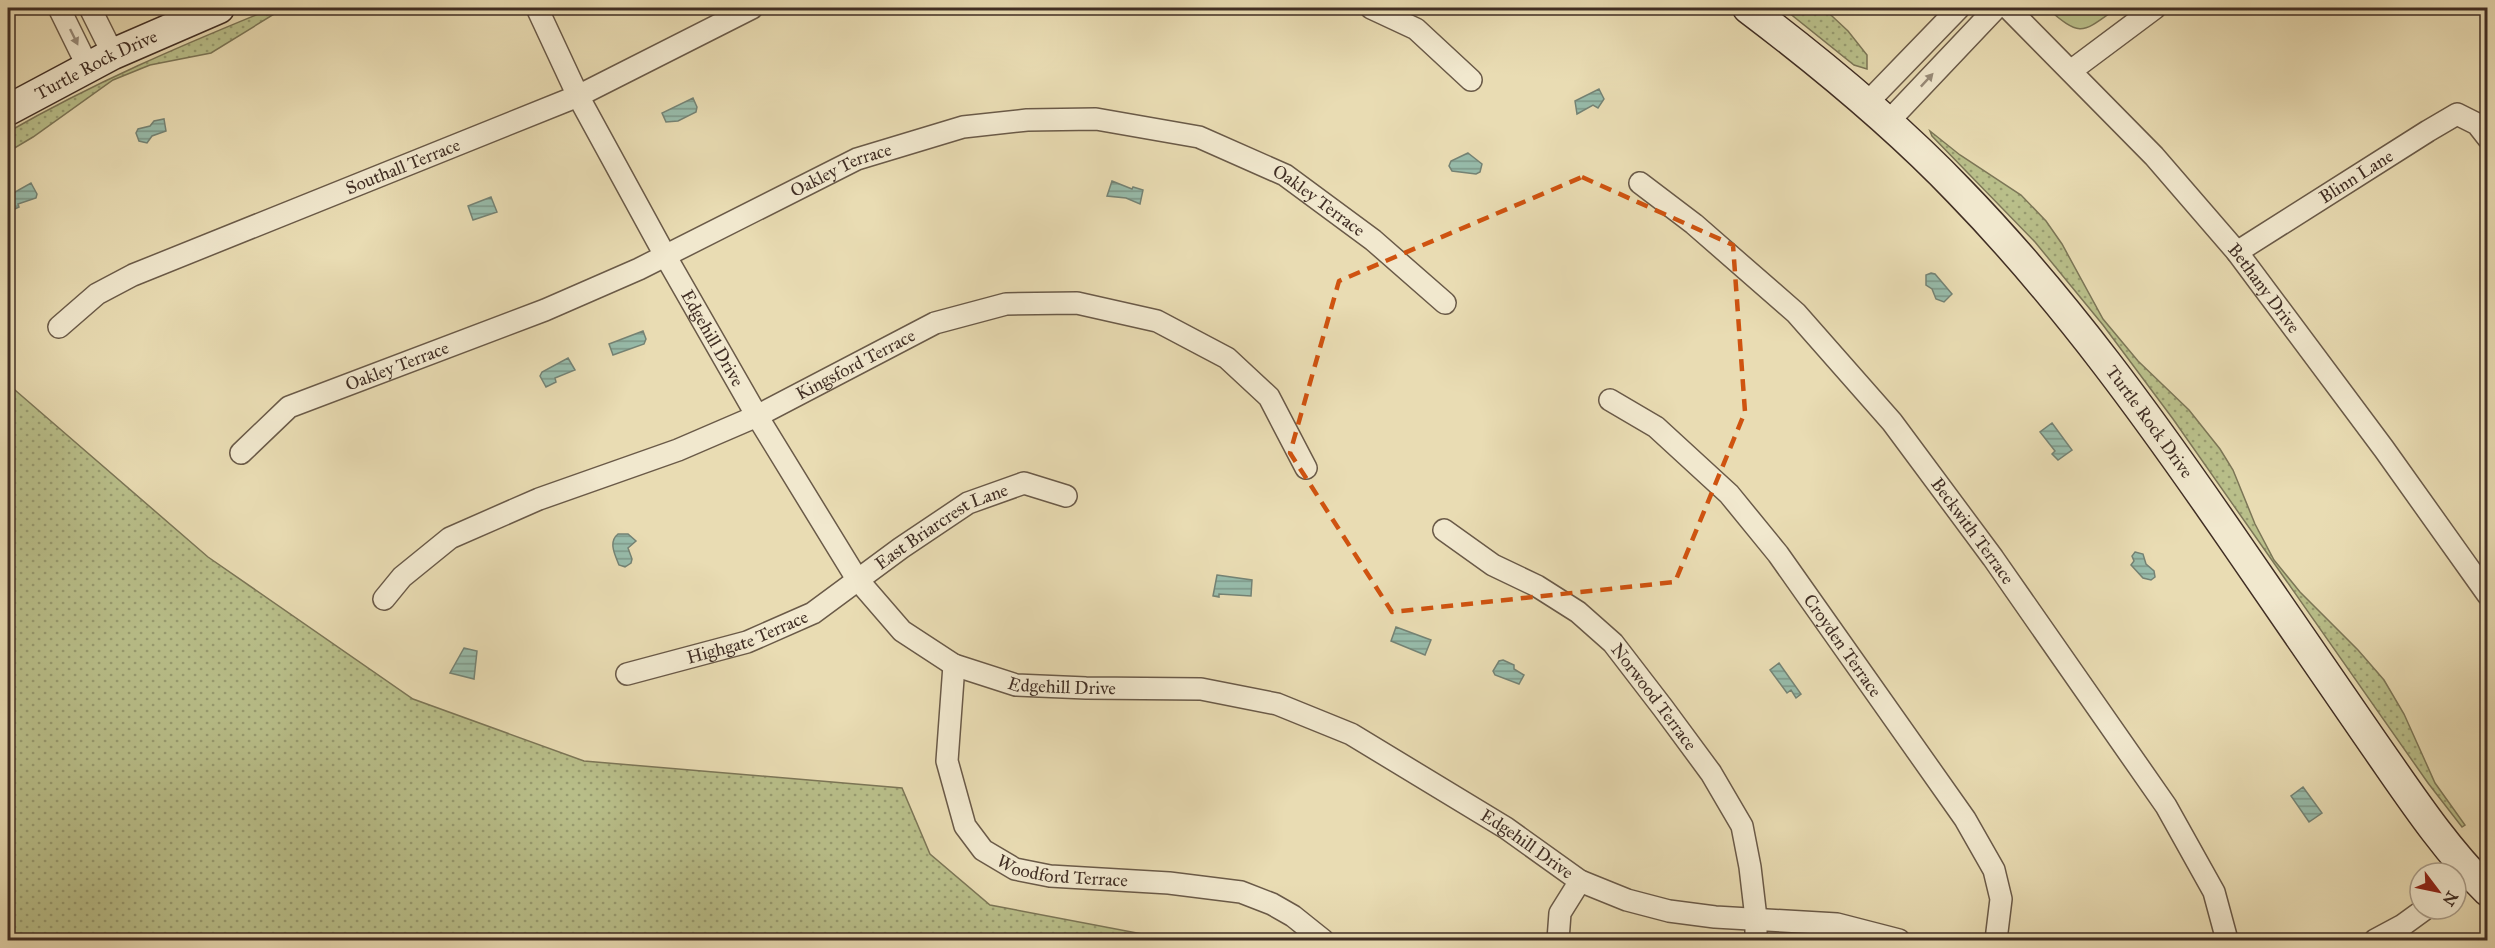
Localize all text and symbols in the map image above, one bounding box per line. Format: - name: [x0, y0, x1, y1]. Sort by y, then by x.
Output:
- street label: Turtle Rock Drive: [31, 25, 161, 105]
- one-way arrow: [69, 29, 78, 46]
- one-way arrow: [1920, 73, 1933, 88]
- street label: Southall Terrace: [343, 134, 463, 199]
- street label: Oakley Terrace: [787, 138, 894, 202]
- street label: Blinn Lane: [2315, 145, 2397, 208]
- street label: Oakley Terrace: [1269, 160, 1369, 241]
- street label: Bethany Drive: [2223, 239, 2305, 338]
- street label: Edgehill Drive: [676, 286, 749, 390]
- street label: Kingsford Terrace: [792, 324, 919, 405]
- street label: Oakley Terrace: [342, 337, 452, 396]
- street label: Turtle Rock Drive: [2101, 361, 2198, 482]
- street label: Beckwith Terrace: [1926, 473, 2019, 589]
- street label: East Briarcrest Lane: [871, 479, 1011, 574]
- street label: Croyden Terrace: [1799, 590, 1887, 701]
- street label: Highgate Terrace: [684, 606, 811, 669]
- street label: Norwood Terrace: [1606, 639, 1702, 755]
- street label: Edgehill Drive: [1005, 672, 1116, 699]
- street label: Edgehill Drive: [1477, 804, 1578, 884]
- street label: Woodford Terrace: [993, 850, 1128, 892]
- north arrow: [2408, 861, 2468, 921]
- text: N: [2438, 888, 2462, 910]

